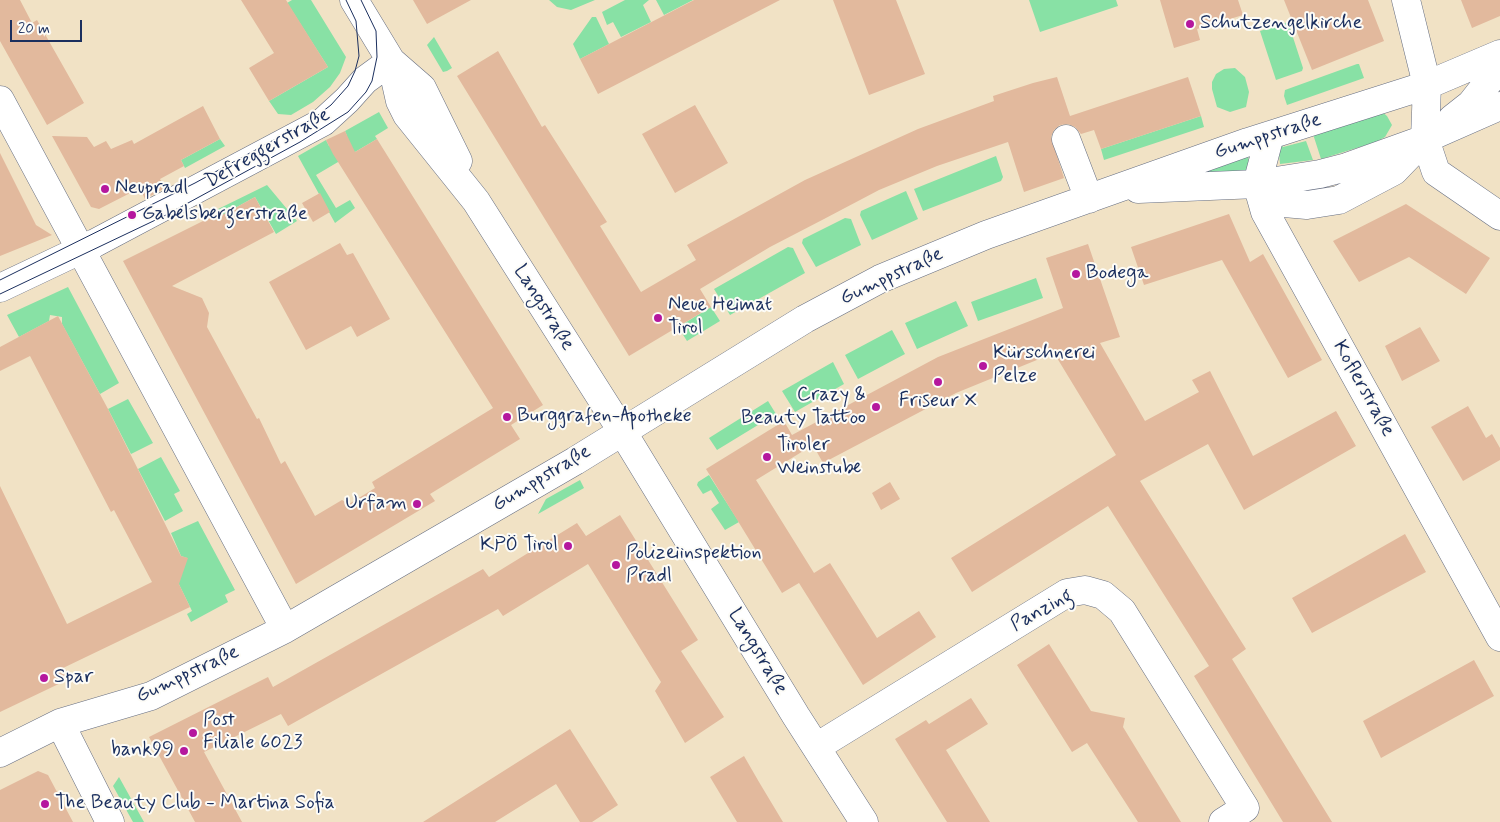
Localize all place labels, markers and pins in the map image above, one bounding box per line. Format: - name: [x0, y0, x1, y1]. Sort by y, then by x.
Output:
- place label: Schutzengelkirche: [1200, 12, 1362, 36]
- marker: Schutzengelkirche: [1184, 18, 1196, 30]
- place label: Neupradl: [115, 177, 188, 201]
- marker: Neupradl: [99, 183, 111, 195]
- place label: Gabelsbergerstraße: [142, 203, 308, 227]
- marker: Gabelsbergerstraße: [126, 209, 138, 221]
- place label: Bodega: [1086, 262, 1149, 286]
- marker: Bodega: [1070, 268, 1082, 280]
- place label: Neue Heimat Tirol: [668, 294, 772, 341]
- marker: Neue Heimat Tirol: [652, 312, 664, 324]
- place label: Kürschnerei Pelze: [993, 342, 1095, 389]
- marker: Kürschnerei Pelze: [977, 360, 989, 372]
- marker: Friseur X: [932, 376, 944, 388]
- place label: Crazy & Beauty Tattoo: [741, 384, 866, 431]
- place label: Friseur X: [899, 390, 977, 414]
- marker: Crazy & Beauty Tattoo: [870, 401, 882, 413]
- place label: Burggrafen-Apotheke: [517, 405, 692, 429]
- marker: Burggrafen-Apotheke: [501, 411, 513, 423]
- place label: Tiroler Weinstube: [777, 434, 861, 481]
- marker: Tiroler Weinstube: [761, 451, 773, 463]
- place label: Urfam: [345, 492, 407, 516]
- marker: Urfam: [411, 498, 423, 510]
- place label: KPÖ Tirol: [480, 534, 558, 558]
- marker: KPÖ Tirol: [562, 540, 574, 552]
- place label: Polizeiinspektion Pradl: [626, 542, 762, 589]
- marker: Polizeiinspektion Pradl: [610, 559, 622, 571]
- place label: Spar: [54, 666, 93, 690]
- marker: Spar: [38, 672, 50, 684]
- place label: Post Filiale 6023: [203, 709, 303, 756]
- marker: Post Filiale 6023: [187, 727, 199, 739]
- place label: bank99: [111, 739, 174, 763]
- marker: bank99: [178, 745, 190, 757]
- place label: The Beauty Club - Martina Sofia: [55, 792, 335, 816]
- marker: The Beauty Club - Martina Sofia: [39, 798, 51, 810]

